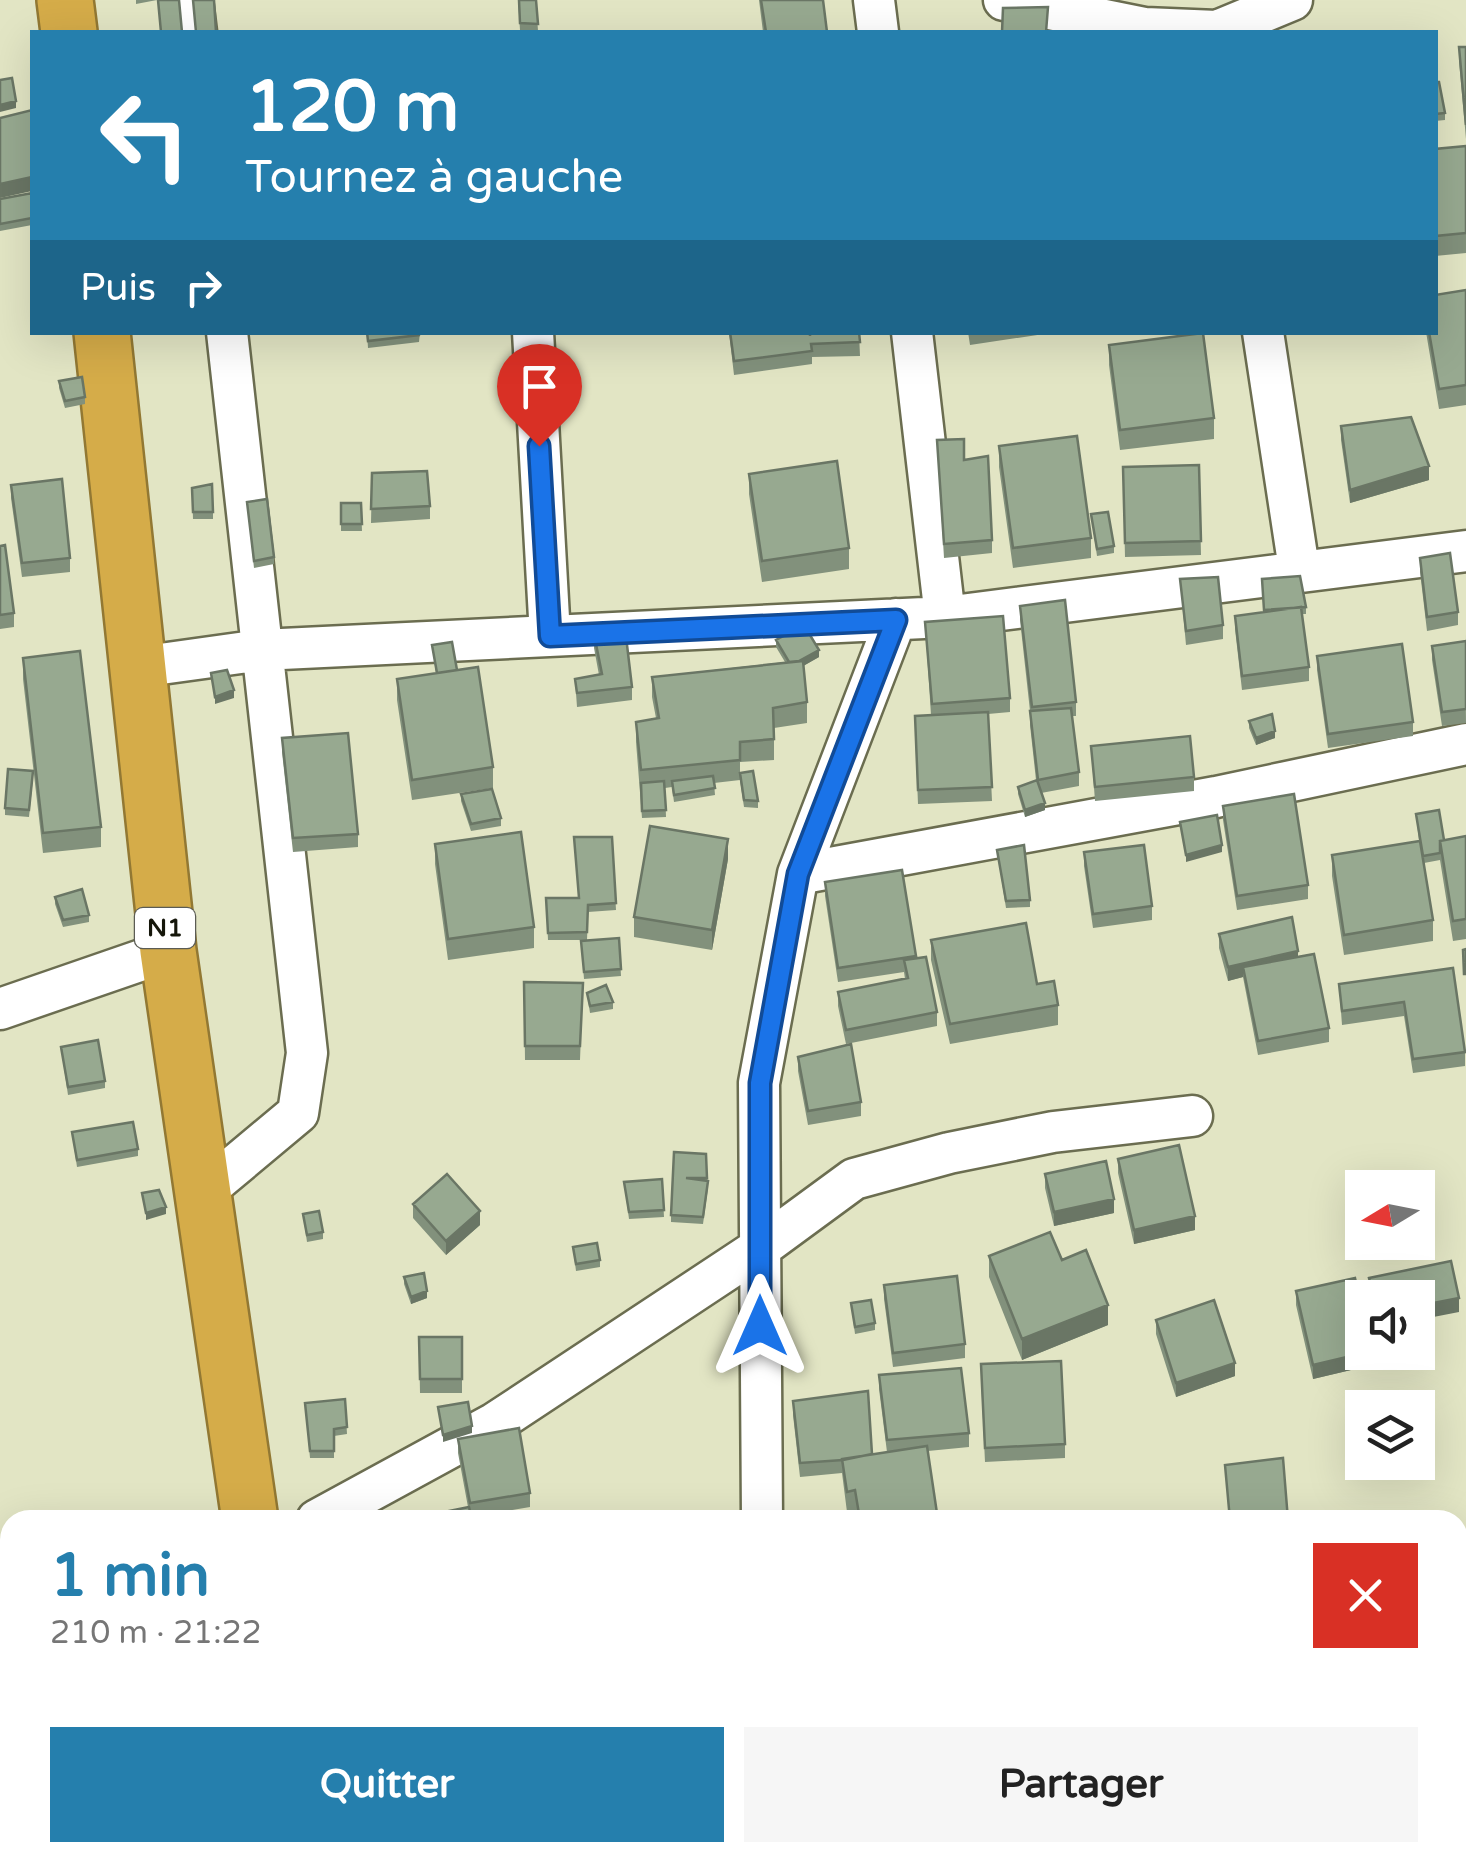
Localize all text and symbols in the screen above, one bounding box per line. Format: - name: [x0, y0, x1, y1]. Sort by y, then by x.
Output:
- text: 120 m: [245, 66, 459, 150]
- icon: left: [80, 70, 210, 200]
- text: Tournez à gauche: [245, 151, 623, 205]
- icon: right: [176, 260, 231, 315]
- text: Puis: [80, 265, 156, 311]
- pin: [497, 344, 582, 447]
- icon: arrive: [512, 359, 567, 414]
- road number: N1: [135, 908, 195, 948]
- north arrow: [1345, 1170, 1435, 1260]
- map controls: [1345, 1170, 1435, 1480]
- position arrow: [708, 1274, 812, 1378]
- button: sound: [1345, 1280, 1435, 1370]
- button: layers: [1345, 1390, 1435, 1480]
- text: 1 min: [50, 1540, 210, 1612]
- button: close: [1313, 1543, 1418, 1648]
- text: 210 m · 21:22: [50, 1614, 262, 1652]
- button: Quitter: [50, 1727, 724, 1842]
- button: Partager: [744, 1727, 1418, 1842]

